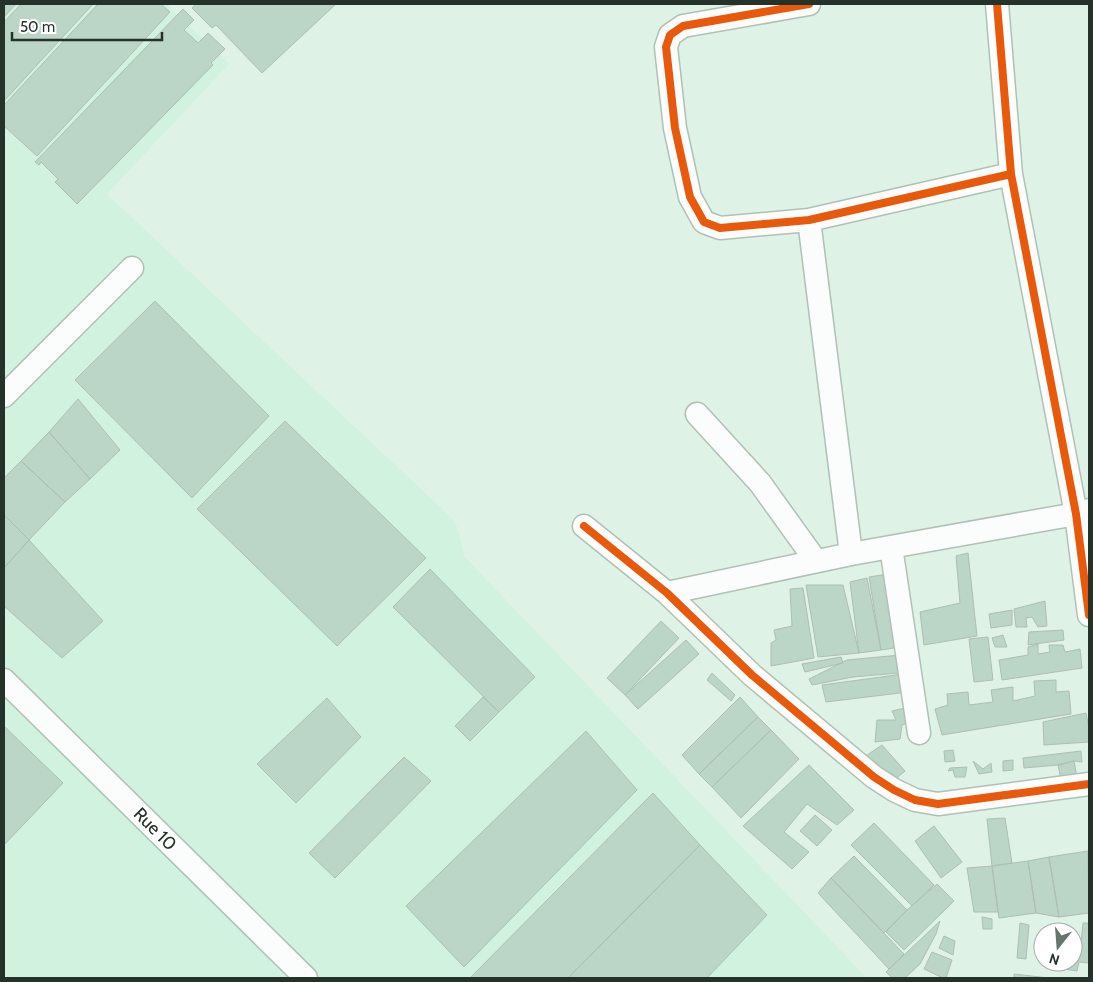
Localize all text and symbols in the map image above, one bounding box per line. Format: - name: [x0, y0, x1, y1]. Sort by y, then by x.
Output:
- scale bar: [12, 10, 162, 42]
- text: 50 m: [20, 18, 55, 36]
- street label: Rue 10: [129, 803, 181, 855]
- north arrow: [1033, 922, 1083, 972]
- text: N: [1047, 949, 1062, 969]

